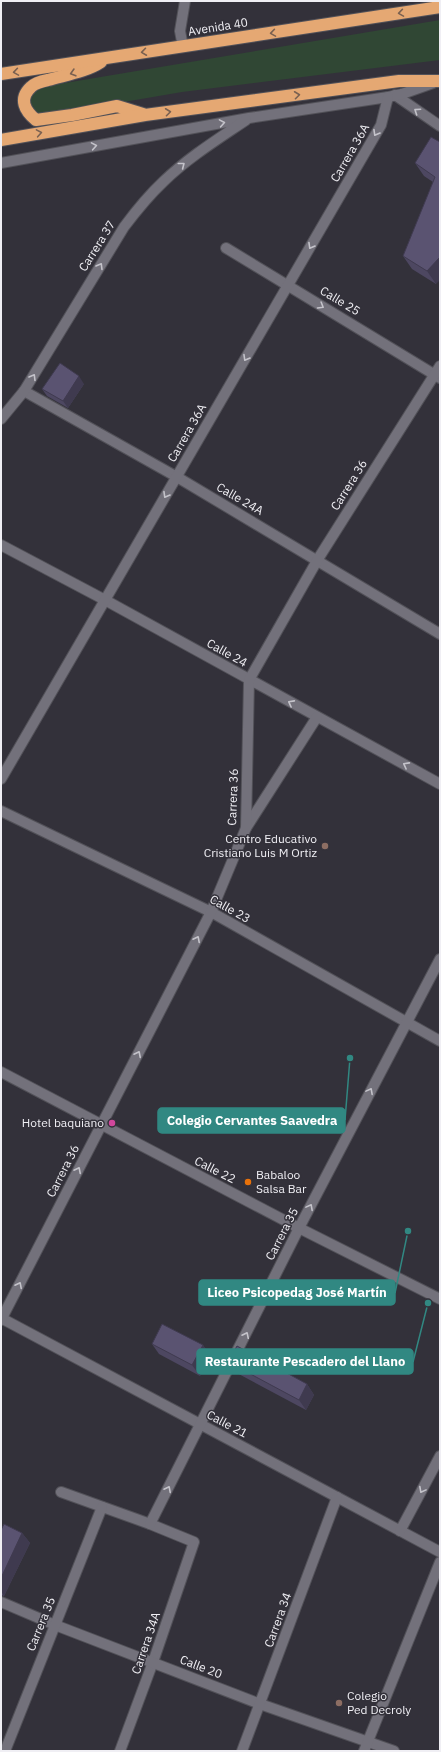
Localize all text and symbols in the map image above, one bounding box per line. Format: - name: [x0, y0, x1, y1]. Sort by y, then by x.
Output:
- one-way arrow: [398, 8, 405, 17]
- street label: Avenida 40: [187, 14, 249, 39]
- one-way arrow: [270, 28, 276, 37]
- one-way arrow: [141, 47, 148, 56]
- one-way arrow: [13, 67, 19, 76]
- one-way arrow: [69, 68, 76, 77]
- one-way arrow: [294, 91, 300, 100]
- one-way arrow: [165, 108, 171, 117]
- one-way arrow: [415, 109, 422, 116]
- one-way arrow: [219, 119, 225, 127]
- street label: Carrera 36A: [327, 121, 372, 185]
- one-way arrow: [36, 129, 43, 138]
- one-way arrow: [374, 129, 381, 136]
- one-way arrow: [91, 142, 98, 151]
- one-way arrow: [177, 163, 184, 170]
- street label: Carrera 37: [75, 218, 118, 274]
- one-way arrow: [309, 242, 316, 249]
- one-way arrow: [96, 263, 103, 270]
- street label: Calle 25: [317, 283, 363, 318]
- one-way arrow: [317, 301, 324, 308]
- one-way arrow: [243, 354, 250, 361]
- one-way arrow: [28, 374, 36, 381]
- street label: Carrera 36A: [164, 401, 209, 465]
- street label: Carrera 36: [327, 457, 370, 513]
- street label: Calle 24A: [214, 479, 267, 518]
- one-way arrow: [164, 491, 171, 498]
- street label: Calle 24: [204, 635, 250, 670]
- one-way arrow: [288, 701, 295, 708]
- one-way arrow: [403, 762, 410, 770]
- street label: Carrera 36: [224, 768, 241, 826]
- place label: Centro Educativo Cristiano Luis M Ortiz: [204, 831, 317, 860]
- marker: Centro Educativo Cristiano Luis M Ortiz: [320, 841, 330, 851]
- street label: Calle 23: [207, 891, 253, 926]
- one-way arrow: [193, 935, 200, 943]
- one-way arrow: [133, 1051, 141, 1059]
- one-way arrow: [366, 1088, 373, 1096]
- callout: Colegio Cervantes Saavedra: [158, 1108, 345, 1133]
- text: Colegio Cervantes Saavedra: [167, 1112, 337, 1129]
- place label: Hotel baquiano: [22, 1115, 104, 1130]
- marker: Hotel baquiano: [107, 1118, 117, 1128]
- street label: Carrera 36: [43, 1142, 82, 1200]
- street label: Calle 22: [192, 1153, 238, 1186]
- one-way arrow: [74, 1167, 81, 1174]
- place label: Babaloo Salsa Bar: [256, 1167, 307, 1196]
- marker: Babaloo Salsa Bar: [243, 1177, 253, 1187]
- one-way arrow: [305, 1203, 313, 1211]
- street label: Carrera 35: [262, 1205, 301, 1263]
- callout: Liceo Psicopedag José Martín: [199, 1280, 395, 1305]
- one-way arrow: [14, 1282, 22, 1290]
- text: Liceo Psicopedag José Martín: [207, 1284, 387, 1301]
- one-way arrow: [241, 1332, 248, 1340]
- callout: Restaurante Pescadero del Llano: [197, 1349, 413, 1374]
- text: Restaurante Pescadero del Llano: [205, 1353, 405, 1370]
- street label: Calle 21: [204, 1407, 250, 1441]
- one-way arrow: [163, 1486, 171, 1493]
- one-way arrow: [419, 1486, 427, 1493]
- street label: Carrera 34: [261, 1590, 294, 1649]
- street label: Carrera 35: [23, 1594, 58, 1653]
- street label: Carrera 34A: [128, 1609, 163, 1676]
- street label: Calle 20: [178, 1652, 224, 1681]
- place label: Colegio Ped Decroly: [347, 1688, 411, 1717]
- marker: Colegio Ped Decroly: [334, 1698, 344, 1708]

